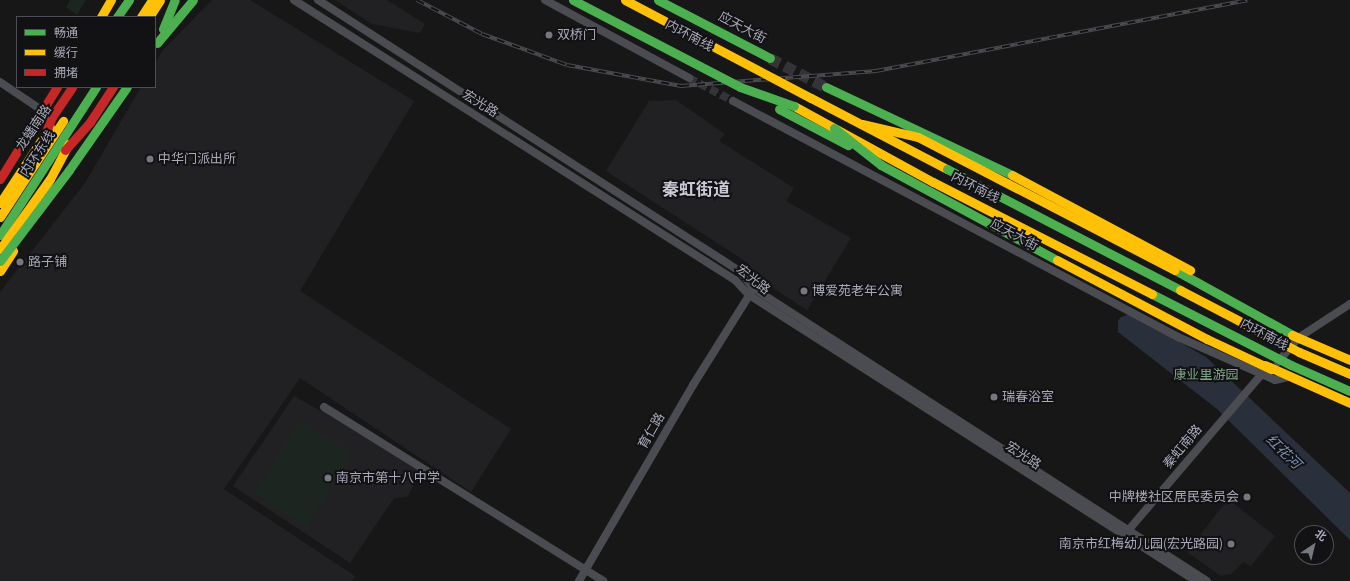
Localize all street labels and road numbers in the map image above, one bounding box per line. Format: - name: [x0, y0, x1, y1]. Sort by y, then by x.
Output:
- street label: 应天大街: [715, 9, 769, 47]
- street label: 内环南线: [662, 17, 716, 55]
- street label: 宏光路: [459, 87, 501, 121]
- street label: 龙蟠南路: [13, 102, 55, 154]
- street label: 内环东线: [17, 128, 59, 180]
- street label: 内环南线: [948, 169, 1002, 207]
- street label: 应天大街: [987, 216, 1041, 254]
- street label: 宏光路: [733, 262, 773, 298]
- street label: 内环南线: [1237, 316, 1291, 354]
- street label: 育仁路: [635, 410, 669, 452]
- street label: 秦虹南路: [1160, 422, 1206, 472]
- street label: 宏光路: [1002, 439, 1044, 473]

